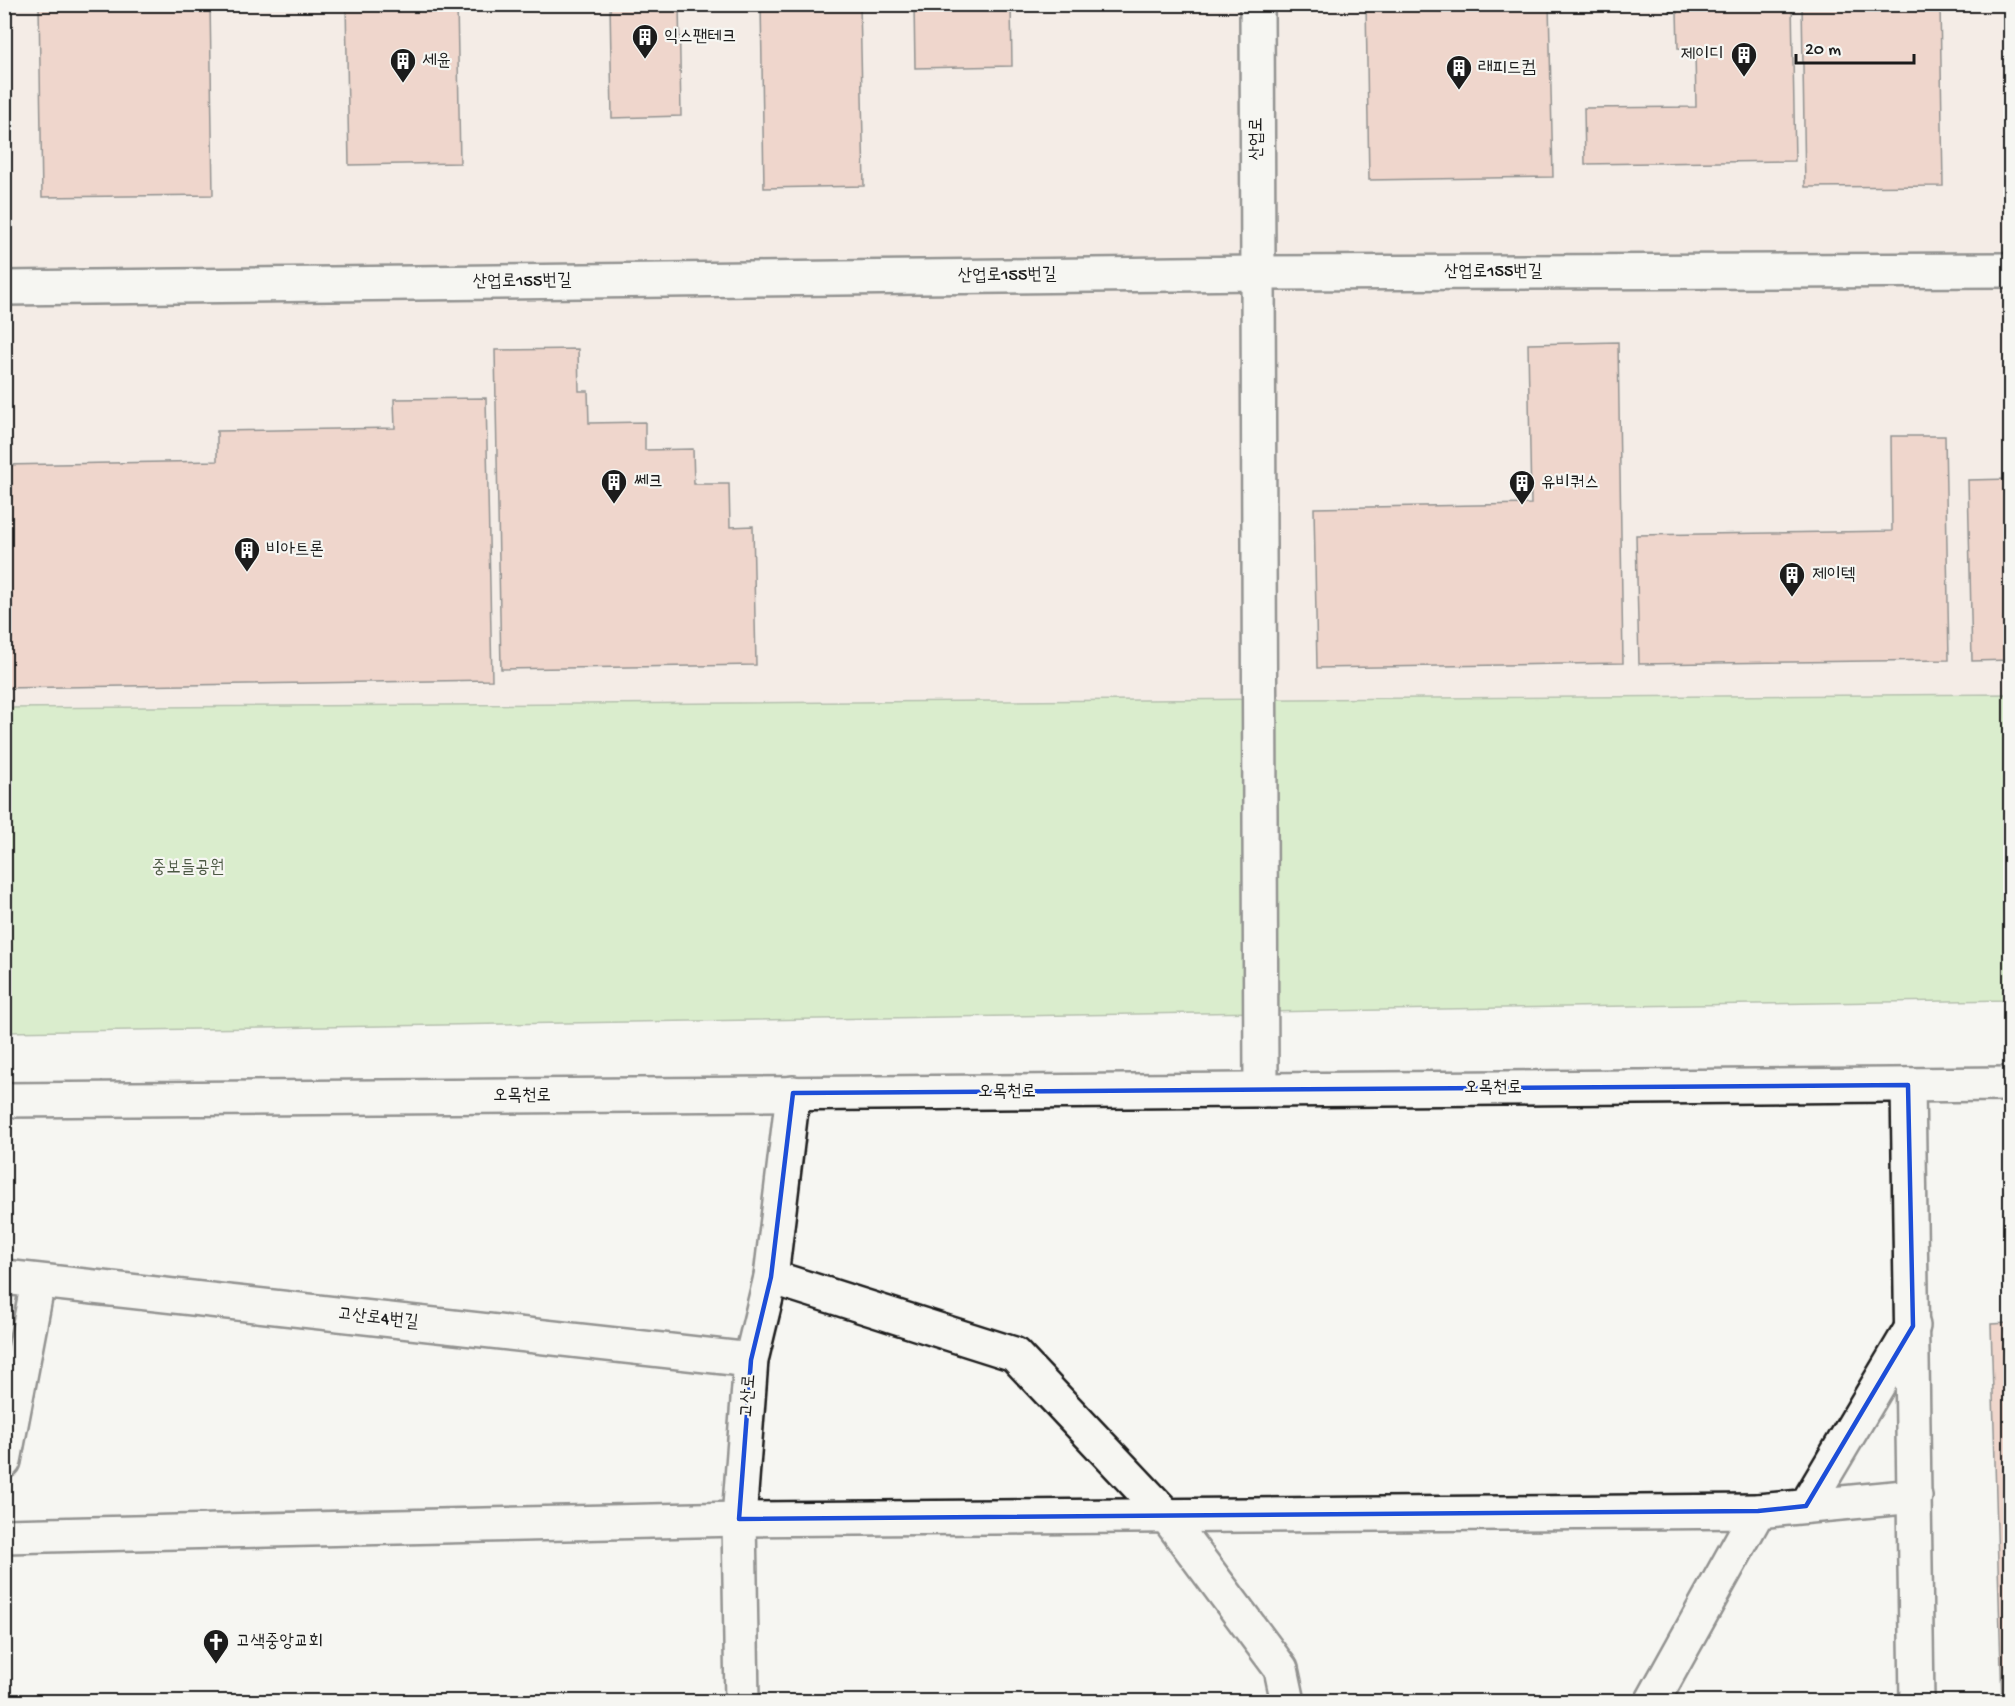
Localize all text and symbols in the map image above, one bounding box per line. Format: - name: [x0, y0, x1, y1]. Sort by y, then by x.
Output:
- building icon: 익스팬테크: [630, 22, 660, 60]
- place label: 익스팬테크: [664, 27, 736, 48]
- scale bar: [1796, 27, 1914, 65]
- building icon: 제이디: [1729, 40, 1759, 78]
- text: 20 m: [1805, 40, 1841, 61]
- place label: 제이디: [1681, 45, 1724, 66]
- building icon: 세윤: [388, 46, 418, 84]
- place label: 세윤: [422, 51, 451, 72]
- building icon: 래피드컴: [1444, 53, 1474, 91]
- place label: 래피드컴: [1478, 58, 1536, 79]
- street label: 산업로: [1247, 117, 1268, 161]
- street label: 산업로155번길: [1444, 262, 1543, 283]
- street label: 산업로155번길: [958, 265, 1057, 287]
- street label: 산업로155번길: [473, 271, 572, 293]
- building icon: 쎄크: [599, 467, 629, 505]
- building icon: 유비쿼스: [1507, 468, 1537, 506]
- place label: 쎄크: [634, 472, 663, 493]
- place label: 유비쿼스: [1541, 473, 1599, 494]
- building icon: 비아트론: [232, 535, 262, 573]
- place label: 비아트론: [266, 540, 324, 561]
- building icon: 제이텍: [1777, 560, 1807, 598]
- place label: 제이텍: [1812, 565, 1855, 586]
- park label: 중보들공원: [152, 858, 224, 879]
- street label: 오목천로: [1464, 1078, 1522, 1099]
- street label: 오목천로: [978, 1082, 1036, 1103]
- street label: 오목천로: [493, 1086, 551, 1107]
- street label: 고산로4번길: [337, 1304, 420, 1334]
- street label: 고산로: [737, 1374, 761, 1418]
- church icon: 고색중앙교회: [201, 1627, 231, 1665]
- place label: 고색중앙교회: [236, 1632, 323, 1653]

